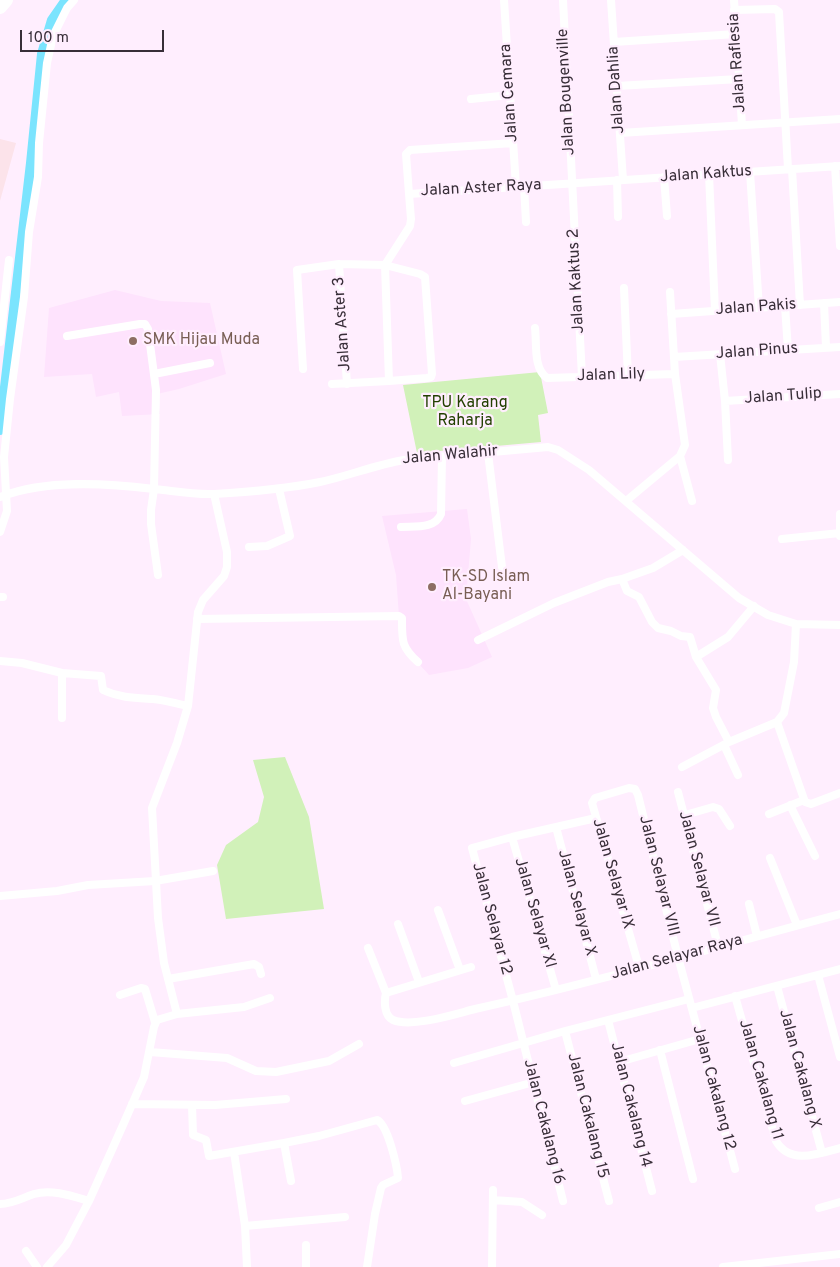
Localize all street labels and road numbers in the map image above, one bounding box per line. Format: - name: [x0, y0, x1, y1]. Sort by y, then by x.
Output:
- street label: Jalan Raflesia: [725, 13, 751, 113]
- street label: Jalan Bougenville: [554, 28, 580, 156]
- street label: Jalan Cemara: [497, 43, 523, 143]
- street label: Jalan Dahlia: [604, 46, 630, 134]
- street label: Jalan Kaktus: [659, 162, 753, 188]
- street label: Jalan Aster Raya: [420, 176, 542, 202]
- street label: Jalan Kaktus 2: [565, 228, 589, 334]
- street label: Jalan Aster 3: [330, 276, 356, 372]
- street label: Jalan Pakis: [715, 296, 797, 320]
- street label: Jalan Pinus: [715, 340, 799, 364]
- street label: Jalan Lily: [576, 365, 646, 387]
- street label: Jalan Tulip: [744, 385, 822, 409]
- street label: Jalan Walahir: [401, 442, 499, 470]
- street label: Jalan Selayar VII: [673, 809, 723, 929]
- street label: Jalan Selayar VIII: [634, 814, 682, 938]
- street label: Jalan Selayar IX: [587, 817, 637, 931]
- street label: Jalan Selayar X: [553, 848, 599, 958]
- street label: Jalan Selayar XI: [509, 856, 559, 970]
- street label: Jalan Selayar 12: [467, 861, 515, 977]
- street label: Jalan Selayar Raya: [609, 931, 745, 985]
- street label: Jalan Cakalang X: [774, 1007, 824, 1131]
- street label: Jalan Cakalang 11: [734, 1017, 786, 1143]
- street label: Jalan Cakalang 12: [687, 1023, 739, 1153]
- street label: Jalan Cakalang 14: [605, 1040, 655, 1170]
- street label: Jalan Cakalang 15: [562, 1051, 612, 1181]
- street label: Jalan Cakalang 16: [518, 1057, 568, 1187]

